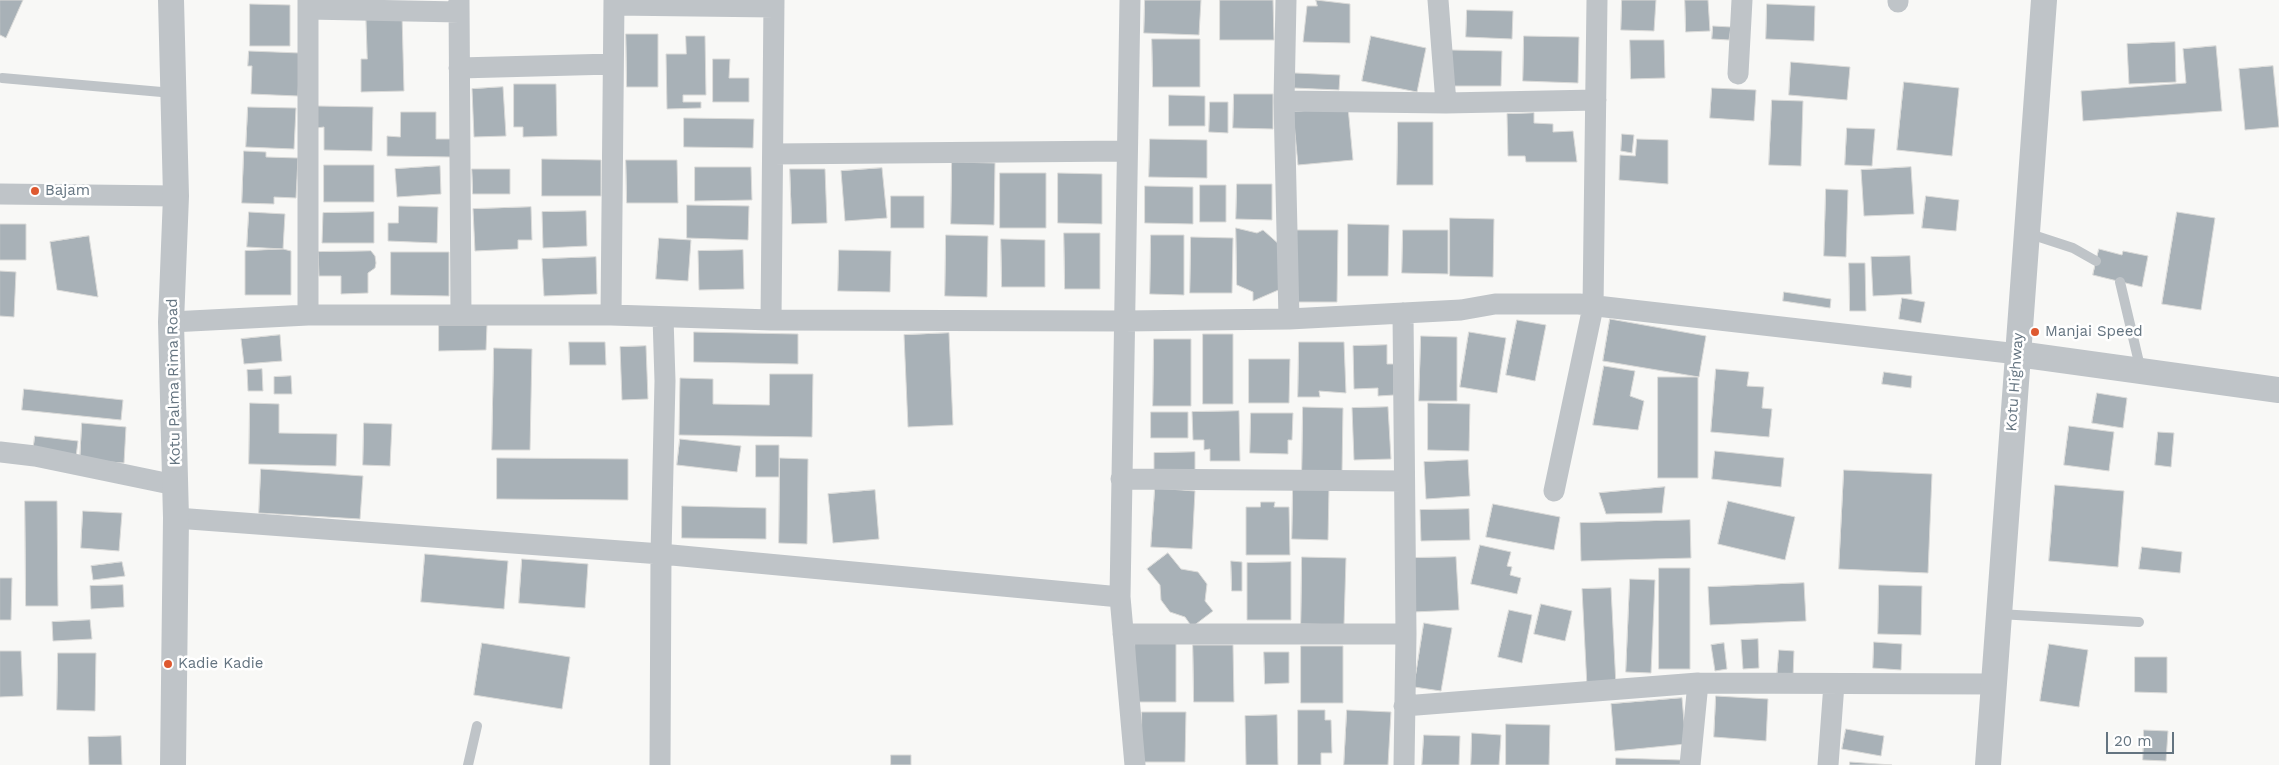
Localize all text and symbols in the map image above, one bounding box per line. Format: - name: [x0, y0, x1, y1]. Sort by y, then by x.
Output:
- place label: Bajam: [45, 182, 90, 200]
- marker: Bajam: [29, 185, 41, 197]
- street label: Kotu Palma Rima Road: [164, 298, 184, 466]
- place label: Manjai Speed: [2045, 323, 2143, 341]
- marker: Manjai Speed: [2029, 326, 2041, 338]
- street label: Kotu Highway: [2003, 332, 2027, 432]
- place label: Kadie Kadie: [178, 655, 263, 673]
- marker: Kadie Kadie: [162, 658, 174, 670]
- scale bar: [2109, 722, 2176, 754]
- text: 20 m: [2114, 732, 2152, 750]

